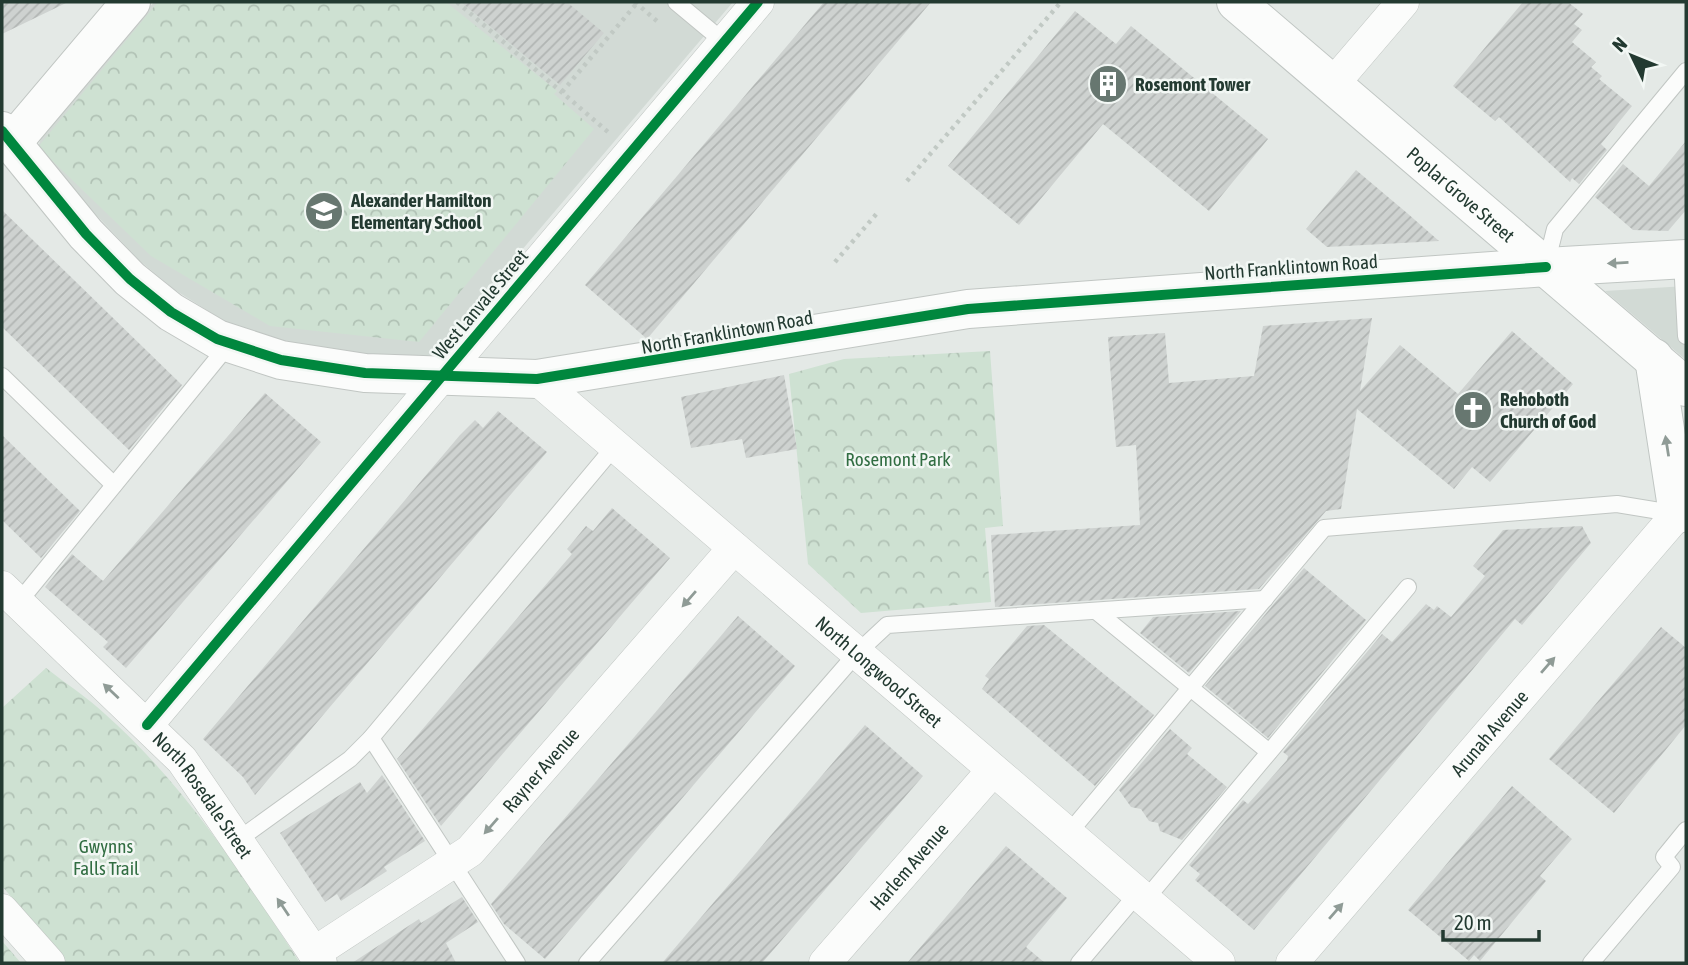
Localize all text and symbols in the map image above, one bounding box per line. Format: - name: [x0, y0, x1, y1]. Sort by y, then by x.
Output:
- north arrow: [1597, 21, 1667, 91]
- text: N: [1608, 33, 1631, 56]
- building icon: Rosemont Tower: [1087, 63, 1129, 105]
- place label: Rosemont Tower: [1135, 73, 1250, 95]
- street label: Poplar Grove Street: [1403, 142, 1519, 246]
- place label: Alexander Hamilton Elementary School: [350, 189, 492, 233]
- school or university icon: Alexander Hamilton Elementary School: [303, 190, 345, 232]
- street label: West Lanvale Street: [428, 245, 532, 363]
- street label: North Franklintown Road: [1204, 250, 1378, 284]
- one-way arrow: [1607, 258, 1629, 269]
- street label: North Franklintown Road: [639, 306, 815, 358]
- place label: Rehoboth Church of God: [1500, 388, 1596, 432]
- church icon: Rehoboth Church of God: [1452, 389, 1494, 431]
- one-way arrow: [1662, 435, 1673, 457]
- park label: Rosemont Park: [845, 448, 951, 470]
- one-way arrow: [681, 590, 697, 608]
- street label: North Longwood Street: [811, 612, 946, 732]
- one-way arrow: [1540, 656, 1555, 673]
- one-way arrow: [103, 684, 120, 700]
- street label: Arunah Avenue: [1446, 685, 1532, 781]
- street label: Rayner Avenue: [498, 723, 583, 817]
- street label: North Rosedale Street: [149, 727, 257, 862]
- one-way arrow: [483, 817, 499, 835]
- street label: Harlem Avenue: [865, 819, 953, 914]
- park label: Gwynns Falls Trail: [73, 835, 139, 879]
- one-way arrow: [276, 897, 289, 917]
- scale bar: [1443, 898, 1539, 942]
- one-way arrow: [1328, 903, 1343, 920]
- text: 20 m: [1454, 910, 1492, 934]

